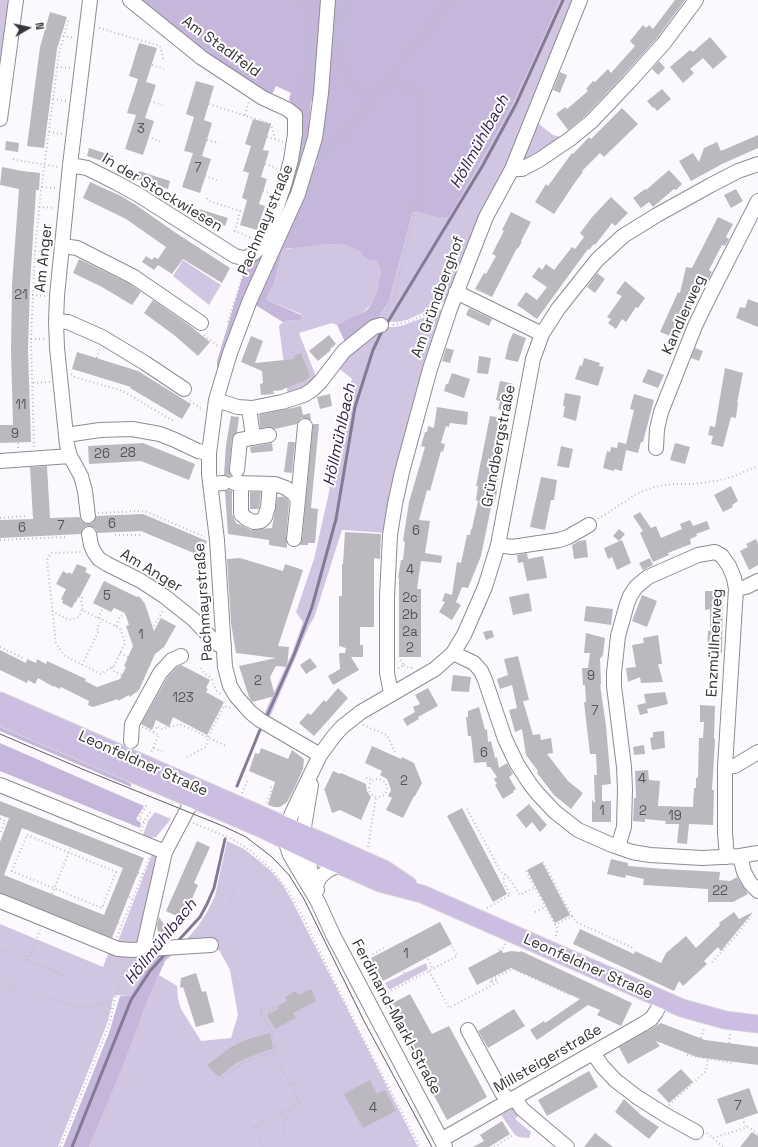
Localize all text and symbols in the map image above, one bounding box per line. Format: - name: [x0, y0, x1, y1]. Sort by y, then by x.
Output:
- north arrow: [8, 8, 48, 48]
- street label: Am Stadlfeld: [178, 13, 264, 81]
- text: N: [32, 21, 47, 31]
- water label: Höllmühlbach: [446, 92, 514, 192]
- house number: 3: [137, 121, 145, 137]
- street label: In der Stockwiesen: [98, 150, 226, 236]
- house number: 7: [194, 160, 202, 176]
- street label: Pachmayrstraße: [235, 162, 297, 278]
- street label: Am Anger: [31, 223, 57, 293]
- street label: Am Gründberghof: [408, 234, 468, 360]
- street label: Kandlerweg: [658, 272, 710, 358]
- house number: 21: [14, 287, 28, 303]
- water label: Höllmühlbach: [320, 382, 360, 488]
- street label: Gründbergstraße: [478, 383, 520, 509]
- house number: 11: [16, 397, 26, 413]
- house number: 9: [11, 426, 19, 442]
- house number: 28: [120, 445, 136, 461]
- house number: 26: [94, 446, 110, 462]
- house number: 6: [108, 516, 116, 532]
- house number: 7: [57, 518, 65, 534]
- house number: 6: [18, 520, 26, 536]
- house number: 6: [412, 523, 420, 539]
- street label: Pachmayrstraße: [191, 542, 217, 662]
- street label: Am Anger: [117, 546, 185, 596]
- house number: 4: [406, 562, 414, 578]
- house number: 5: [103, 588, 111, 604]
- street label: Enzmüllnerweg: [703, 588, 727, 698]
- house number: 2c: [402, 590, 418, 606]
- house number: 2b: [402, 607, 418, 623]
- house number: 2a: [402, 624, 418, 640]
- house number: 1: [138, 627, 144, 643]
- house number: 2: [406, 640, 414, 656]
- house number: 9: [587, 668, 595, 684]
- house number: 2: [254, 673, 262, 689]
- house number: 123: [172, 690, 194, 706]
- house number: 7: [591, 703, 599, 719]
- street label: Leonfeldner Straße: [75, 727, 211, 801]
- house number: 6: [480, 745, 488, 761]
- house number: 4: [638, 771, 646, 787]
- house number: 2: [400, 773, 408, 789]
- house number: 1: [599, 803, 605, 819]
- house number: 2: [639, 803, 647, 819]
- house number: 19: [668, 808, 682, 824]
- house number: 22: [712, 883, 728, 899]
- water label: Höllmühlbach: [121, 896, 201, 988]
- street label: Leonfeldner Straße: [520, 930, 656, 1004]
- street label: Ferdinand-Markl-Straße: [347, 936, 445, 1098]
- house number: 1: [403, 946, 409, 962]
- street label: Millsteigerstraße: [491, 1021, 605, 1097]
- house number: 7: [734, 1098, 742, 1114]
- house number: 4: [369, 1100, 377, 1116]

